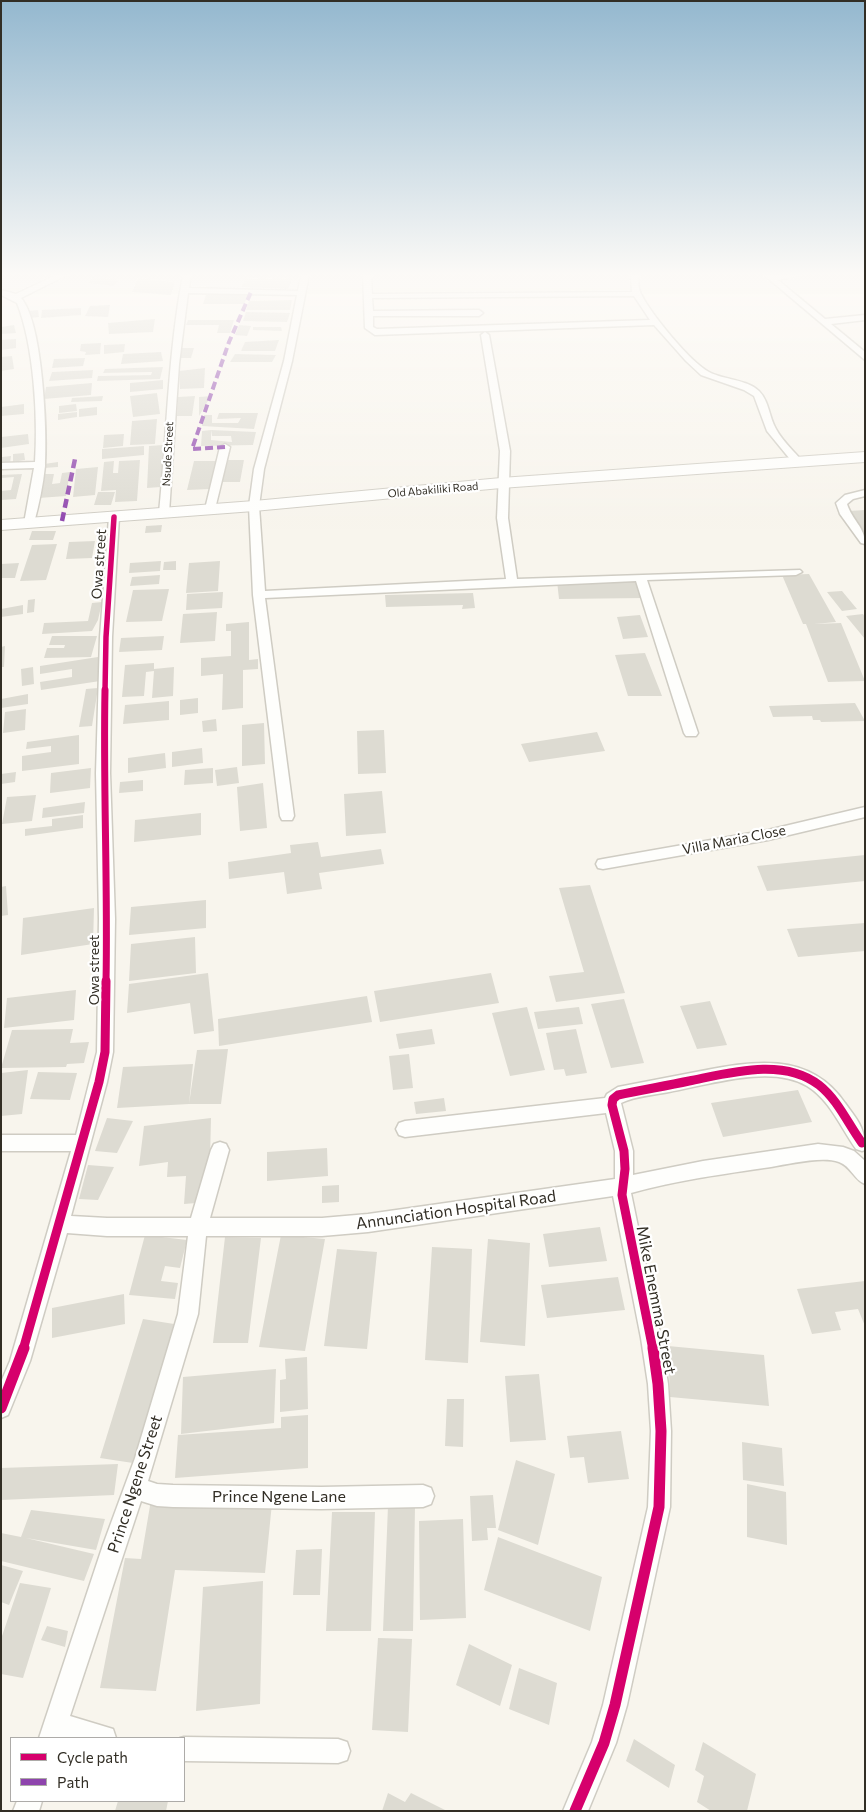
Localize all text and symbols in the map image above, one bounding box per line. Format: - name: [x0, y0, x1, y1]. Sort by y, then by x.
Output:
- street label: Nsude Street: [160, 421, 176, 487]
- street label: Old Abakiliki Road: [387, 479, 479, 501]
- street label: Owa street: [88, 528, 110, 600]
- street label: Villa Maria Close: [681, 822, 787, 858]
- street label: Owa street: [86, 935, 102, 1005]
- street label: Annunciation Hospital Road: [355, 1186, 557, 1234]
- street label: Mike Enemma Street: [632, 1224, 680, 1376]
- street label: Prince Ngene Street: [104, 1413, 166, 1555]
- street label: Prince Ngene Lane: [212, 1487, 346, 1507]
- legend: [10, 1737, 185, 1802]
- text: Cycle path: [57, 1748, 128, 1766]
- text: Path: [57, 1773, 89, 1791]

